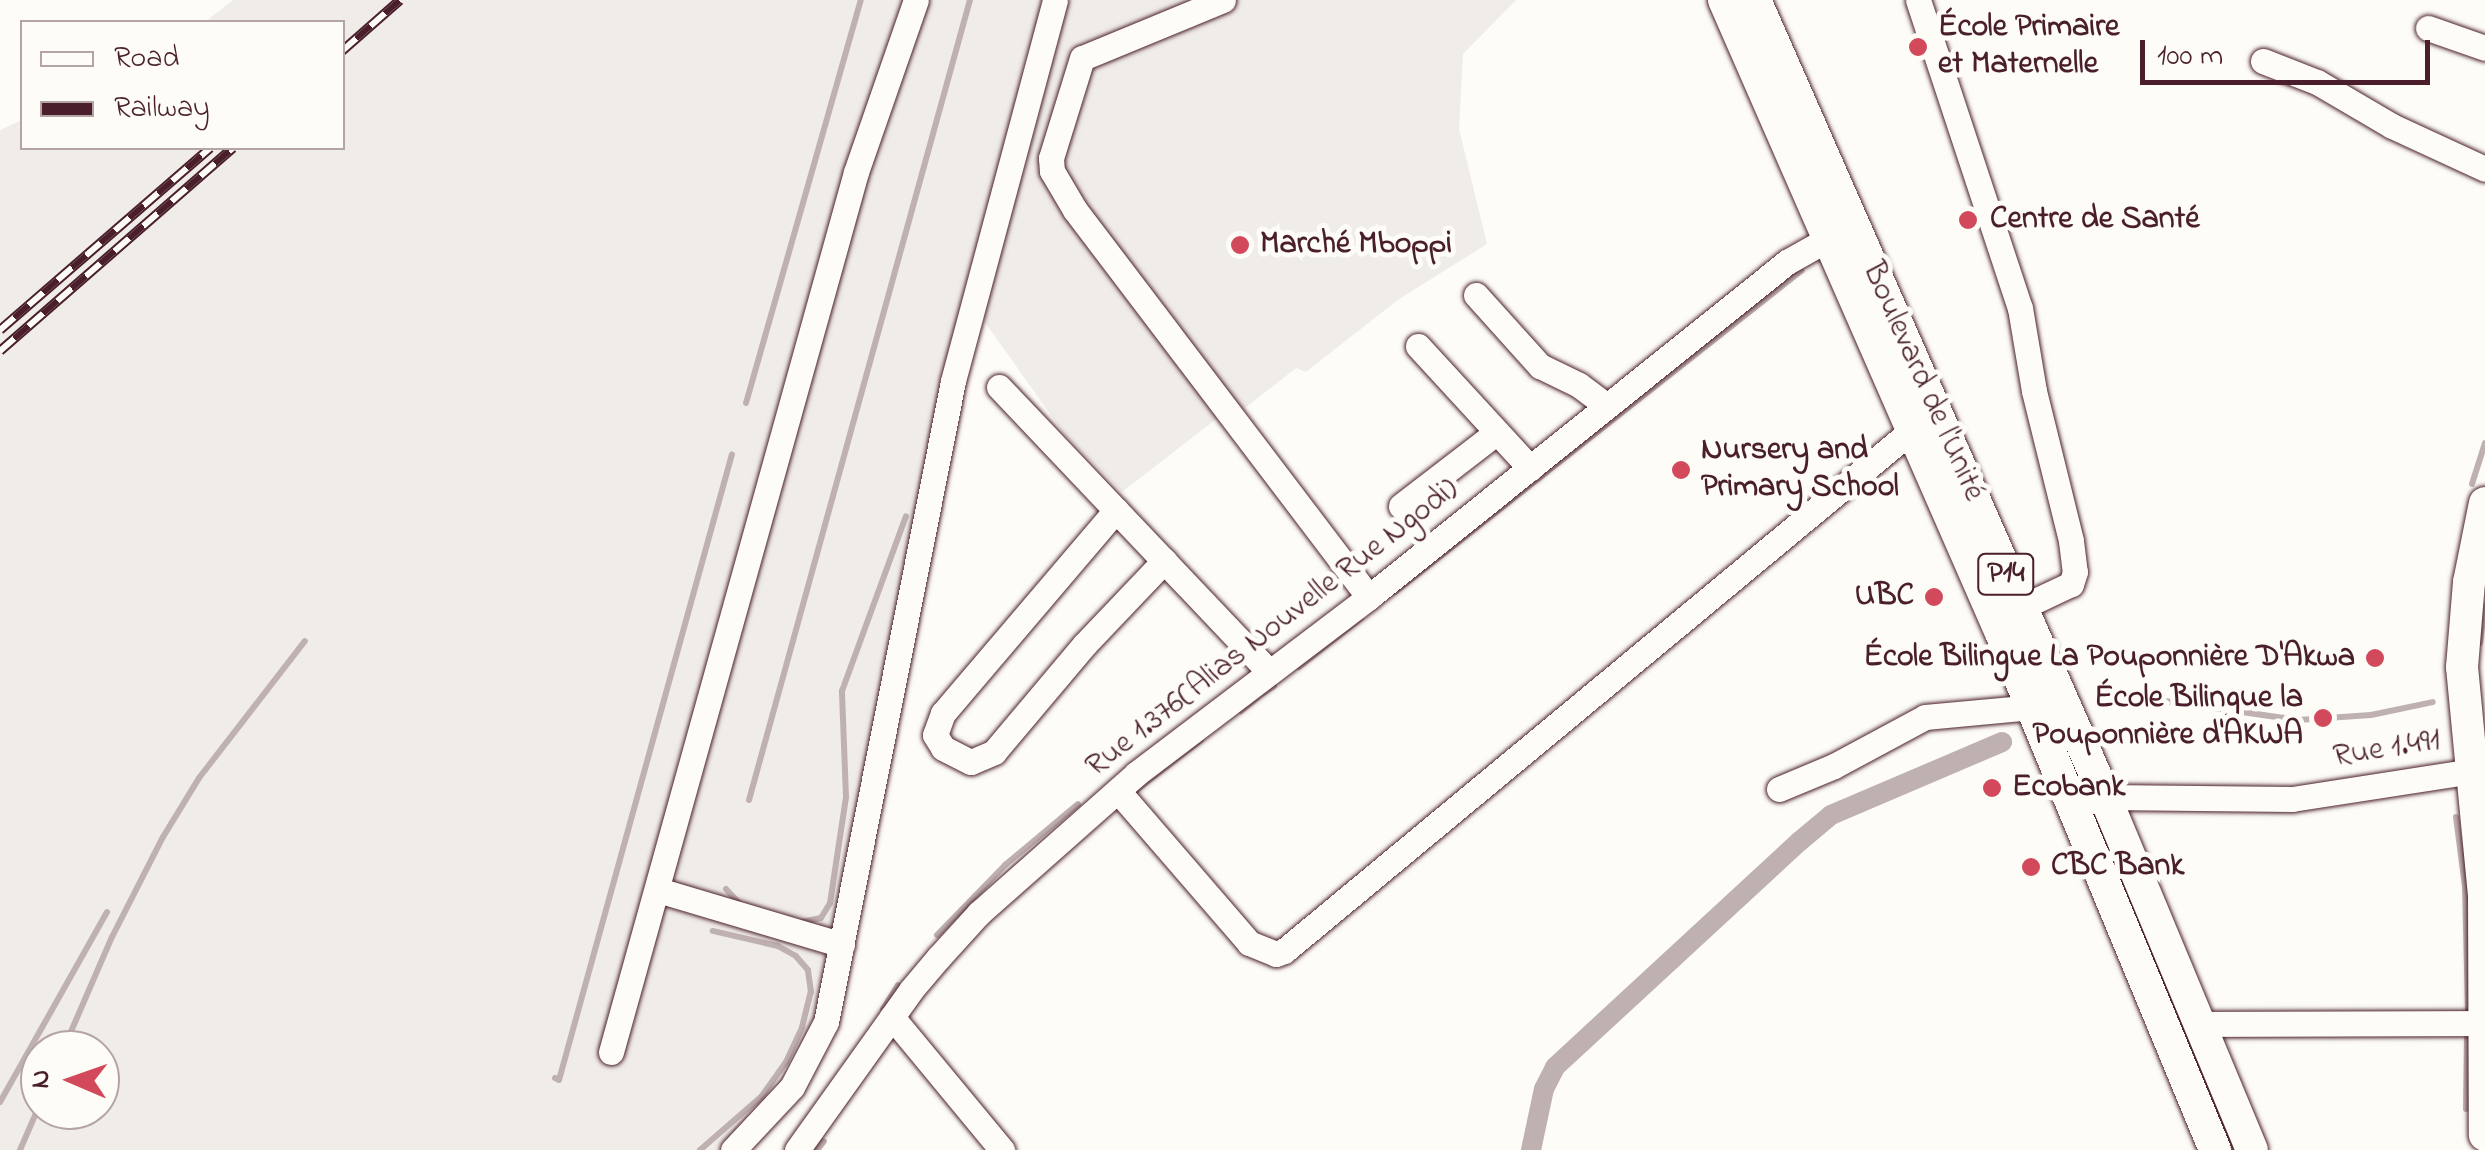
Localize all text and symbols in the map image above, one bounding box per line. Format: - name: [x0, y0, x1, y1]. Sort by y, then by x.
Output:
- place label: École Primaire et Maternelle: [1938, 10, 2119, 85]
- legend: [20, 20, 345, 150]
- scale bar: [2145, 20, 2435, 82]
- text: 100 m: [2157, 35, 2223, 79]
- marker: École Primaire et Maternelle: [1907, 36, 1929, 58]
- text: Road: [114, 37, 179, 81]
- text: Railway: [114, 87, 210, 131]
- place label: Centre de Santé: [1990, 201, 2200, 239]
- marker: Centre de Santé: [1955, 207, 1981, 233]
- place label: Marché Mboppi: [1260, 226, 1452, 264]
- marker: Marché Mboppi: [1229, 234, 1251, 256]
- street label: Boulevard de l'Unité: [1852, 257, 1992, 507]
- place label: Nursery and Primary School: [1701, 433, 1899, 508]
- marker: Nursery and Primary School: [1670, 459, 1692, 481]
- street label: Rue 1.376(Alias Nouvelle Rue Ngodi): [1079, 471, 1467, 787]
- road number: P14: [1976, 549, 2036, 599]
- place label: UBC: [1855, 578, 1914, 616]
- marker: UBC: [1923, 586, 1945, 608]
- place label: École Bilingue La Pouponnière D'Akwa: [1864, 639, 2355, 677]
- marker: École Bilingue La Pouponnière D'Akwa: [2364, 647, 2386, 669]
- place label: École Bilingue la Pouponnière d'AKWA: [2033, 681, 2303, 756]
- marker: École Bilingue la Pouponnière d'AKWA: [2312, 707, 2334, 729]
- street label: Rue 1.491: [2331, 723, 2443, 777]
- place label: Ecobank: [2012, 769, 2125, 807]
- marker: Ecobank: [1981, 777, 2003, 799]
- place label: CBC Bank: [2051, 848, 2184, 886]
- marker: CBC Bank: [2020, 856, 2042, 878]
- north arrow: [20, 1030, 120, 1130]
- text: N: [21, 1069, 62, 1089]

